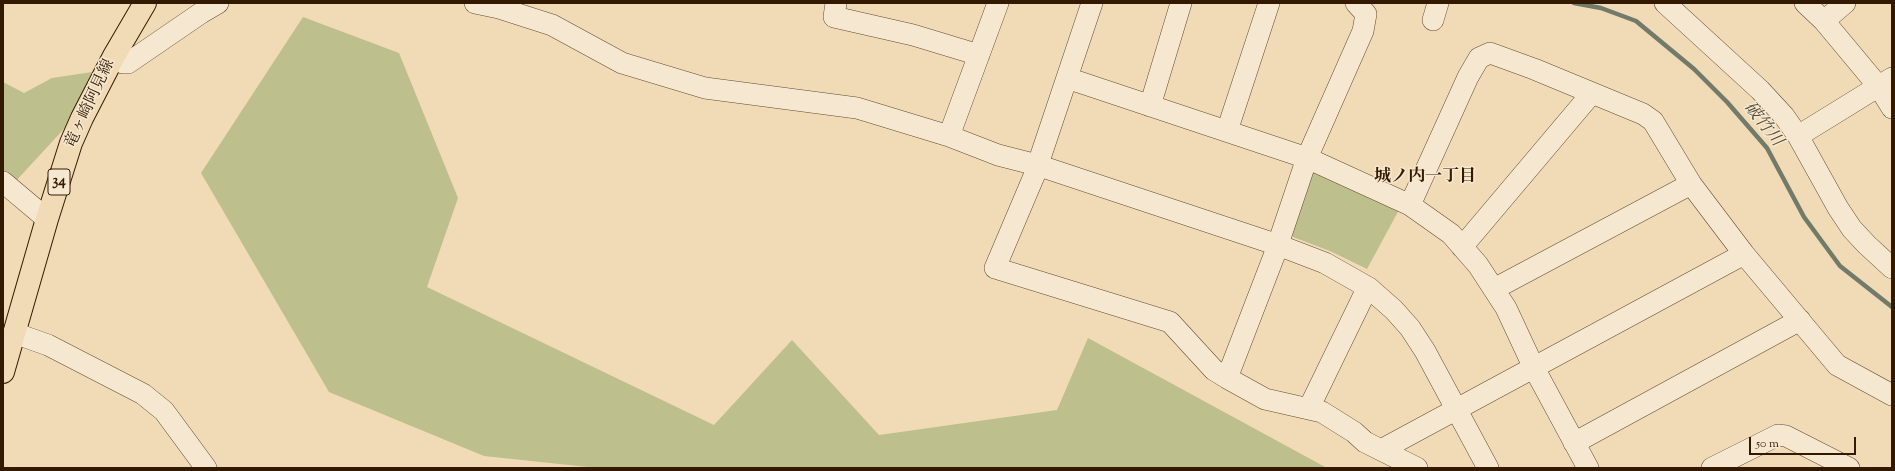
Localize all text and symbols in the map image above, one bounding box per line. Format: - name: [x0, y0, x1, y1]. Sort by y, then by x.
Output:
- street label: 竜ヶ崎阿見線: [62, 56, 120, 152]
- water label: 破竹川: [1738, 99, 1786, 151]
- district label: 城ノ内一丁目: [1374, 168, 1476, 188]
- road number: 34: [48, 169, 70, 195]
- scale bar: [1751, 429, 1858, 455]
- text: 50 m: [1756, 435, 1779, 453]

